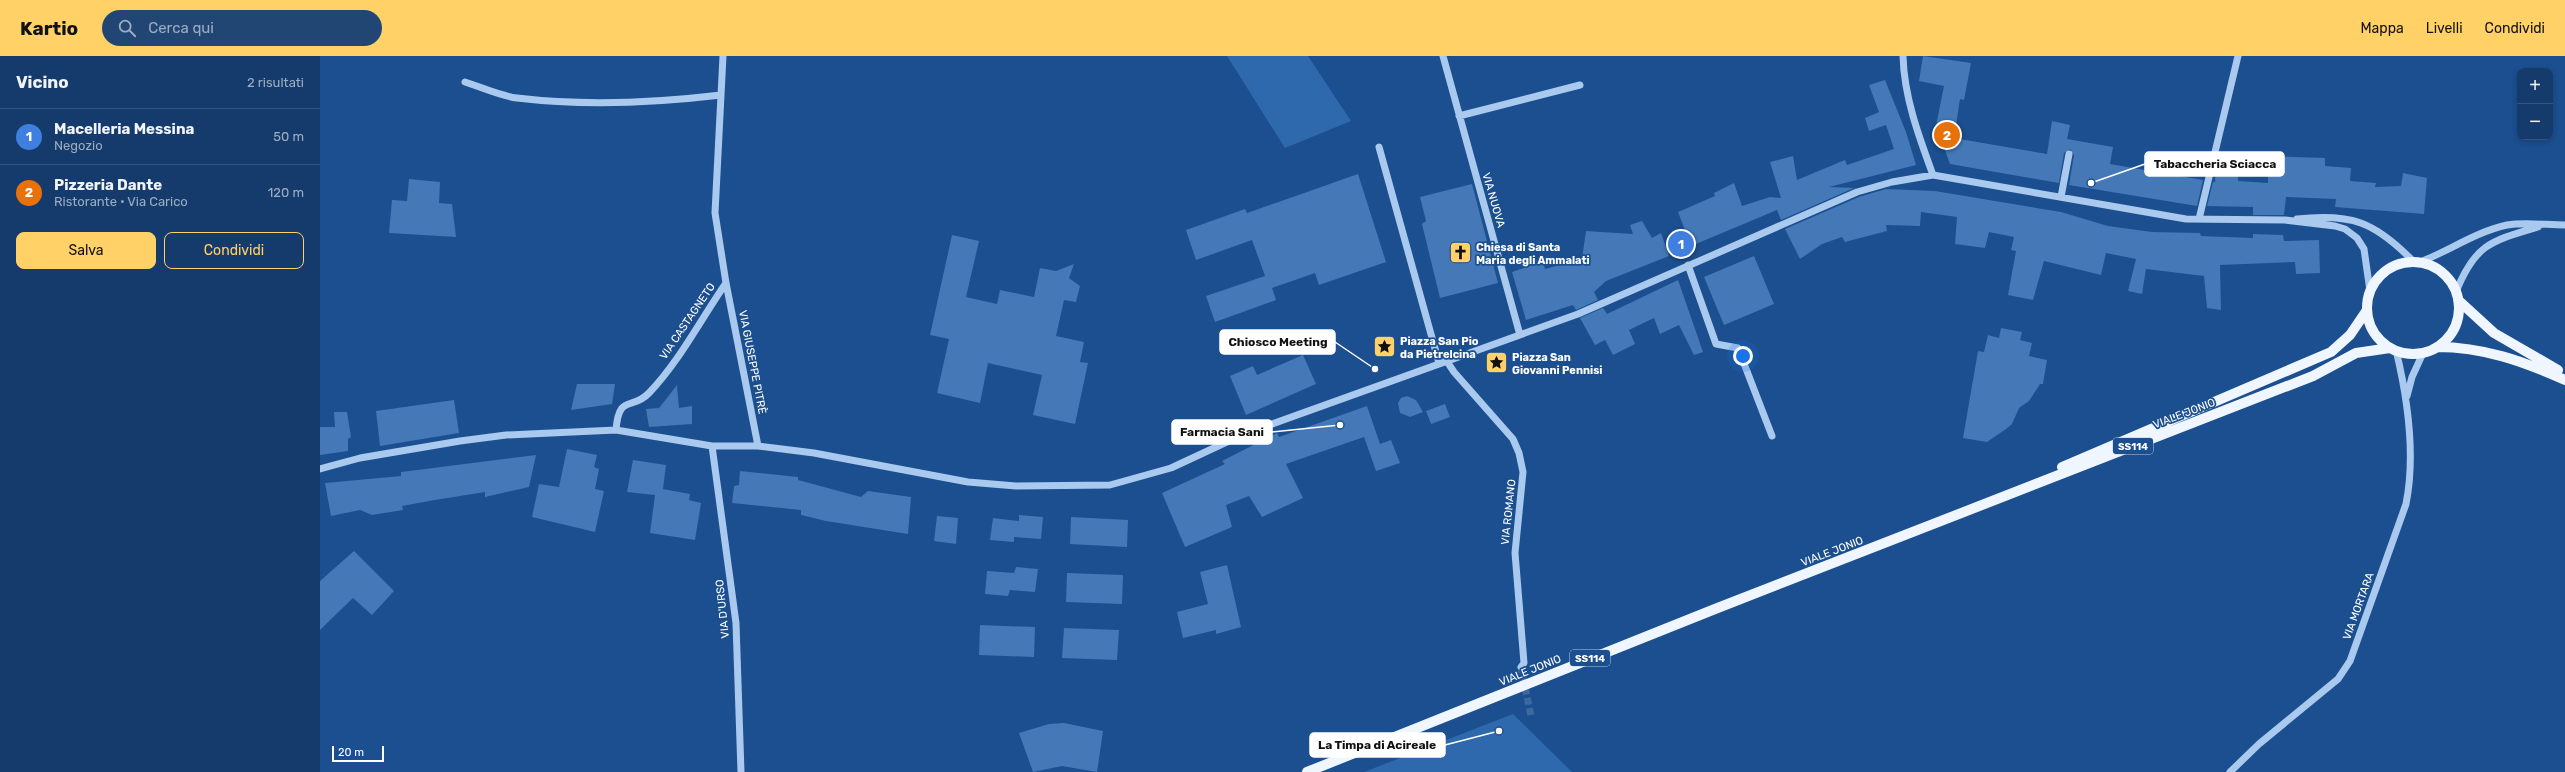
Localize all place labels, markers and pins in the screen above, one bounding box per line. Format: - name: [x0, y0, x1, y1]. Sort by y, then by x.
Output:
- pin: 2: [1934, 120, 1960, 150]
- callout: Tabaccheria Sciacca: [2145, 152, 2284, 176]
- pin: 1: [1668, 229, 1694, 259]
- church icon: Chiesa di Santa Maria degli Ammalati: [1447, 240, 1473, 266]
- place label: Chiesa di Santa Maria degli Ammalati: [1476, 241, 1590, 267]
- callout: Chiosco Meeting: [1220, 330, 1335, 354]
- place icon: Piazza San Pio da Pietrelcina: [1372, 334, 1398, 360]
- place label: Piazza San Pio da Pietrelcina: [1400, 335, 1479, 361]
- place icon: Piazza San Giovanni Pennisi: [1483, 350, 1509, 376]
- place label: Piazza San Giovanni Pennisi: [1512, 351, 1602, 377]
- callout: Farmacia Sani: [1172, 420, 1272, 444]
- callout: La Timpa di Acireale: [1310, 733, 1445, 757]

